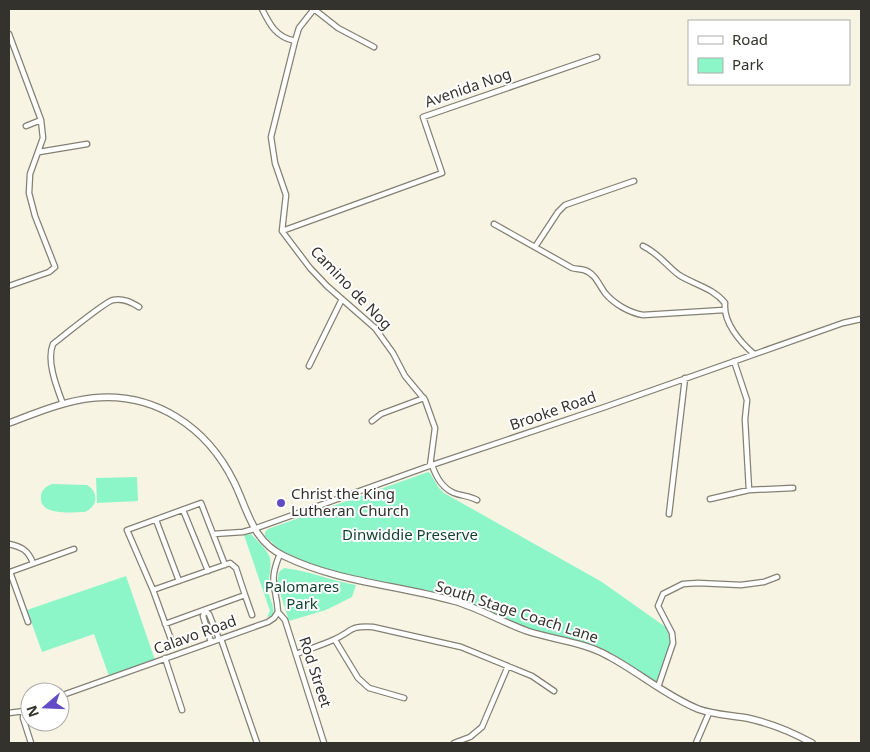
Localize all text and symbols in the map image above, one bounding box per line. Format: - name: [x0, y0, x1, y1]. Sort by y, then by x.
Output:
- legend: [688, 20, 850, 85]
- text: Road: [732, 29, 768, 49]
- text: Park: [732, 54, 764, 74]
- street label: Avenida Nog: [422, 63, 514, 111]
- street label: Camino de Nog: [307, 241, 397, 334]
- street label: Brooke Road: [507, 386, 599, 434]
- place label: Christ the King Lutheran Church: [291, 483, 409, 520]
- marker: Christ the King Lutheran Church: [275, 497, 287, 509]
- park label: Dinwiddie Preserve: [342, 524, 478, 544]
- street label: South Stage Coach Lane: [433, 575, 601, 647]
- park label: Palomares Park: [265, 576, 339, 613]
- street label: Calavo Road: [150, 610, 239, 658]
- street label: Rod Street: [295, 634, 337, 710]
- north arrow: [20, 682, 70, 732]
- text: N: [21, 703, 43, 720]

